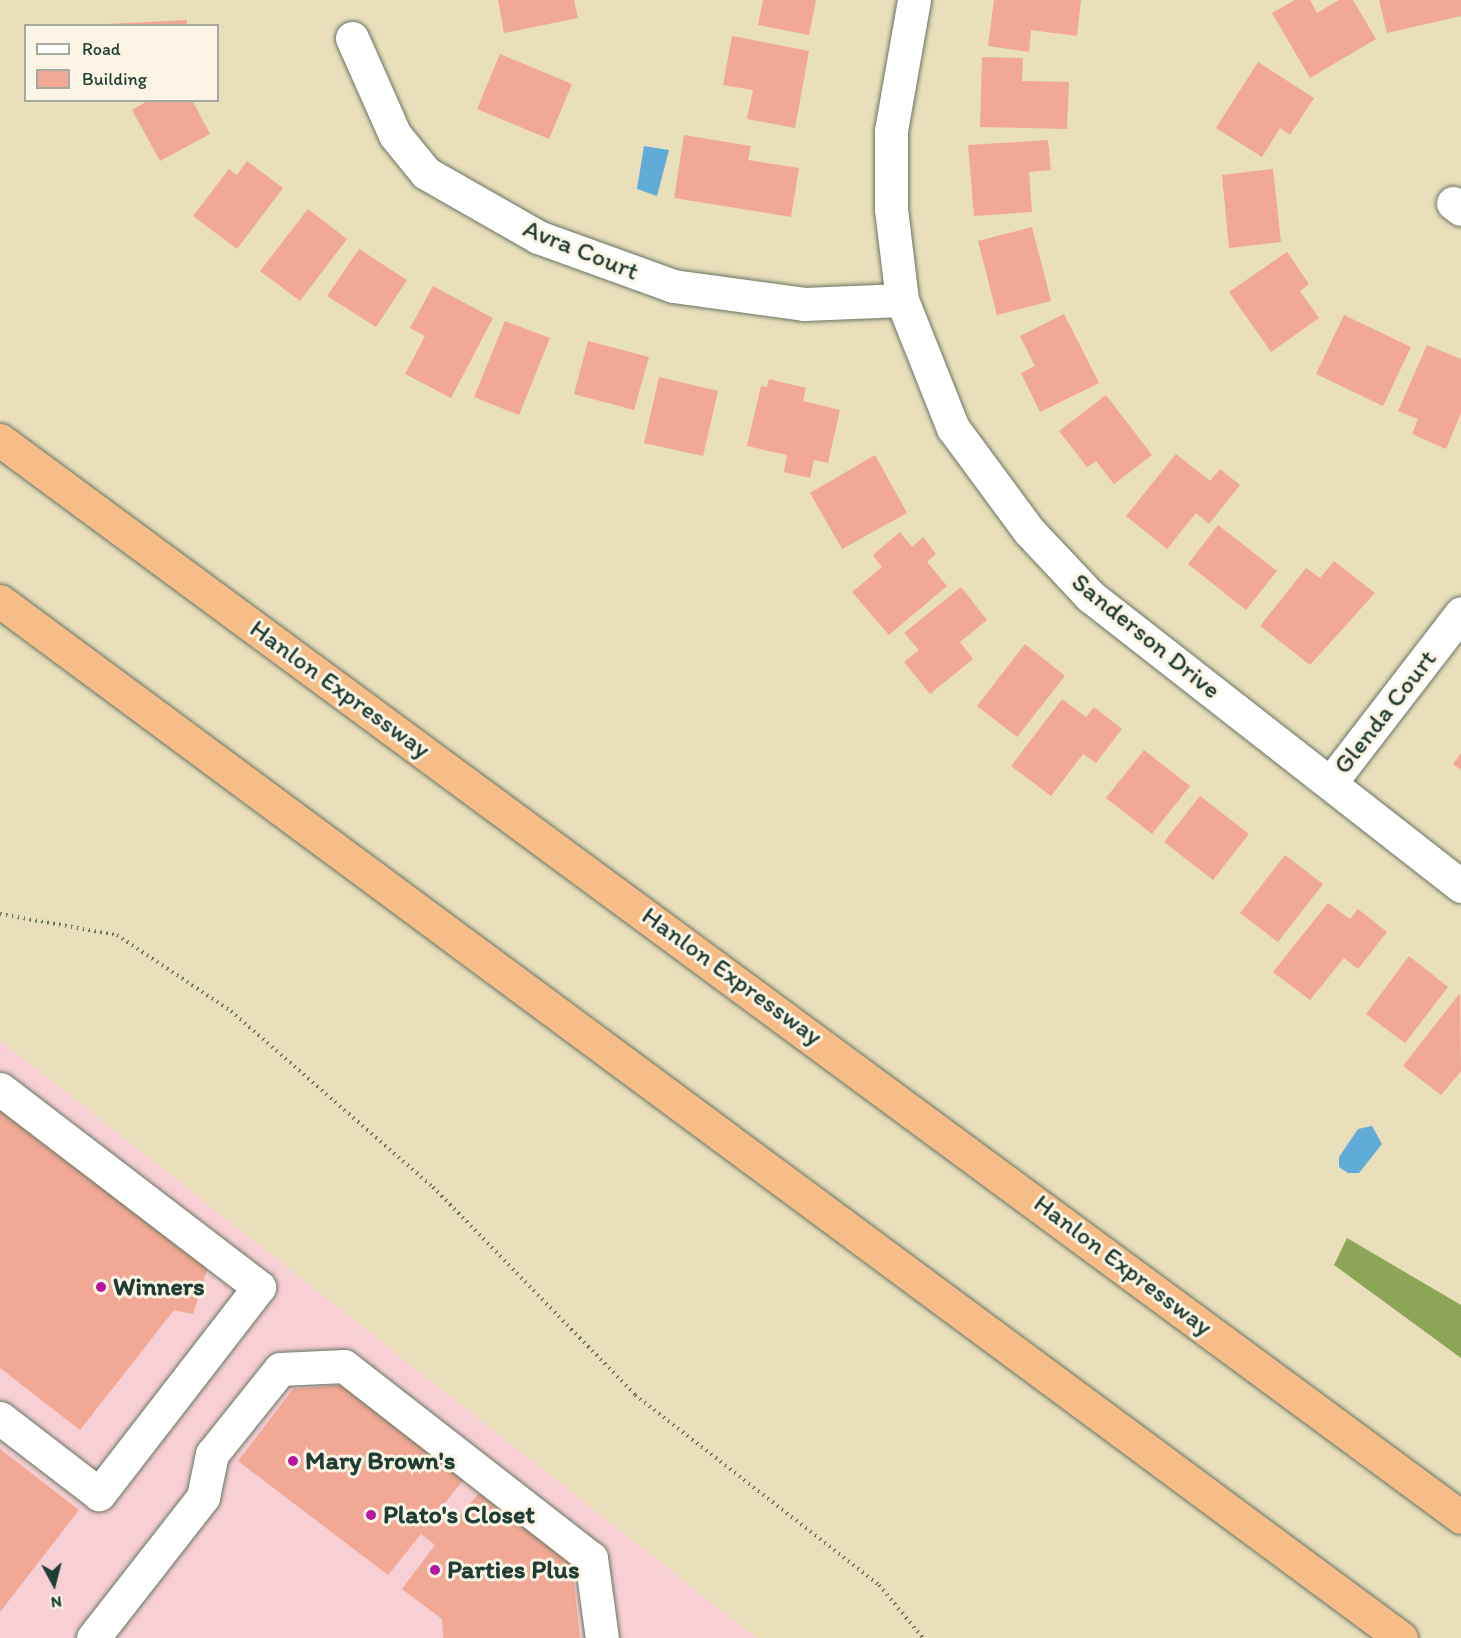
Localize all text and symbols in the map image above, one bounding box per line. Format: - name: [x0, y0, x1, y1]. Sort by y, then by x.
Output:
- legend: [24, 24, 219, 102]
- text: Road: [82, 38, 121, 60]
- text: Building: [82, 68, 147, 90]
- street label: Avra Court: [519, 213, 643, 287]
- street label: Sanderson Drive: [1065, 566, 1227, 706]
- street label: Hanlon Expressway: [244, 613, 436, 765]
- street label: Glenda Court: [1327, 644, 1443, 780]
- street label: Hanlon Expressway: [636, 900, 828, 1052]
- street label: Hanlon Expressway: [1028, 1188, 1218, 1342]
- place label: Winners: [113, 1271, 205, 1303]
- marker: Winners: [94, 1280, 108, 1294]
- place label: Mary Brown's: [305, 1445, 457, 1477]
- marker: Mary Brown's: [286, 1454, 300, 1468]
- place label: Plato's Closet: [383, 1499, 535, 1531]
- marker: Plato's Closet: [364, 1508, 378, 1522]
- north arrow: [24, 1554, 84, 1614]
- place label: Parties Plus: [447, 1554, 579, 1586]
- marker: Parties Plus: [428, 1563, 442, 1577]
- text: N: [50, 1592, 63, 1612]

